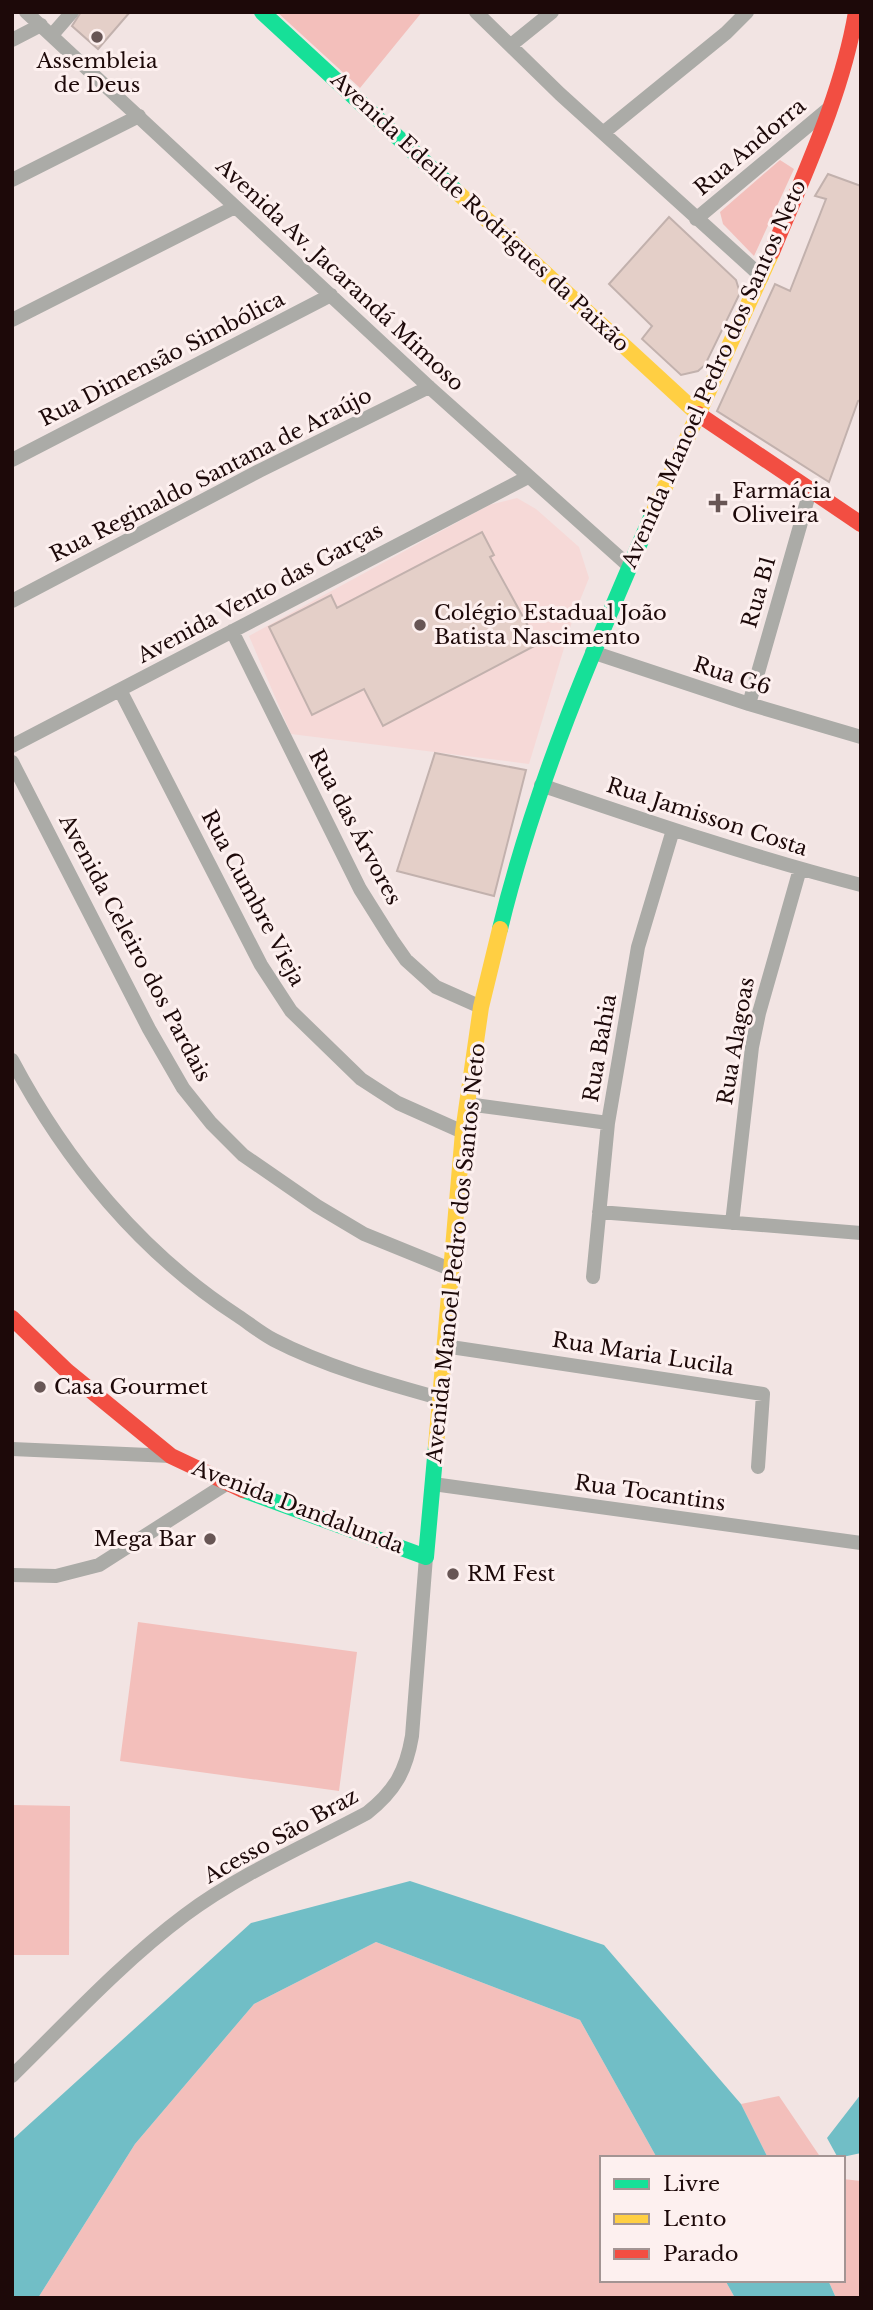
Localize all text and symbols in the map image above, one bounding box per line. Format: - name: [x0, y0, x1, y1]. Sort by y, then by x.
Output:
- marker: Assembleia de Deus: [89, 29, 105, 45]
- place label: Assembleia de Deus: [35, 48, 158, 98]
- street label: Avenida Edeilde Rodrigues da Paixão: [325, 66, 635, 357]
- street label: Rua Andorra: [689, 93, 811, 201]
- street label: Avenida Av. Jacarandá Mimoso: [210, 152, 469, 397]
- street label: Avenida Manoel Pedro dos Santos Neto: [616, 176, 812, 573]
- street label: Rua Dimensão Simbólica: [35, 286, 289, 432]
- street label: Rua Reginaldo Santana de Araújo: [46, 382, 376, 568]
- place label: Farmácia Oliveira: [732, 478, 832, 528]
- marker: Farmácia Oliveira: [710, 495, 726, 511]
- street label: Avenida Vento das Garças: [132, 517, 387, 669]
- street label: Rua B1: [736, 553, 782, 631]
- place label: Colégio Estadual João Batista Nascimento: [434, 600, 667, 650]
- marker: Colégio Estadual João Batista Nascimento: [412, 617, 428, 633]
- street label: Rua G6: [690, 651, 774, 701]
- street label: Rua das Árvores: [303, 745, 407, 909]
- street label: Rua Jamisson Costa: [603, 772, 811, 862]
- street label: Rua Cumbre Vieja: [196, 805, 311, 991]
- street label: Avenida Celeiro dos Pardais: [53, 809, 217, 1086]
- street label: Rua Alagoas: [712, 975, 760, 1107]
- street label: Rua Bahia: [578, 992, 622, 1104]
- street label: Avenida Manoel Pedro dos Santos Neto: [421, 1042, 491, 1465]
- street label: Rua Maria Lucila: [550, 1327, 736, 1381]
- place label: Casa Gourmet: [54, 1374, 208, 1400]
- marker: Casa Gourmet: [32, 1379, 48, 1395]
- street label: Avenida Dandalunda: [188, 1454, 408, 1559]
- street label: Rua Tocantins: [573, 1470, 727, 1516]
- place label: Mega Bar: [94, 1526, 196, 1552]
- marker: Mega Bar: [202, 1531, 218, 1547]
- place label: RM Fest: [467, 1561, 555, 1587]
- marker: RM Fest: [445, 1566, 461, 1582]
- street label: Acesso São Braz: [198, 1783, 363, 1890]
- legend: [600, 2156, 845, 2282]
- text: Livre: [663, 2171, 720, 2197]
- text: Lento: [663, 2206, 726, 2232]
- text: Parado: [663, 2241, 738, 2267]

